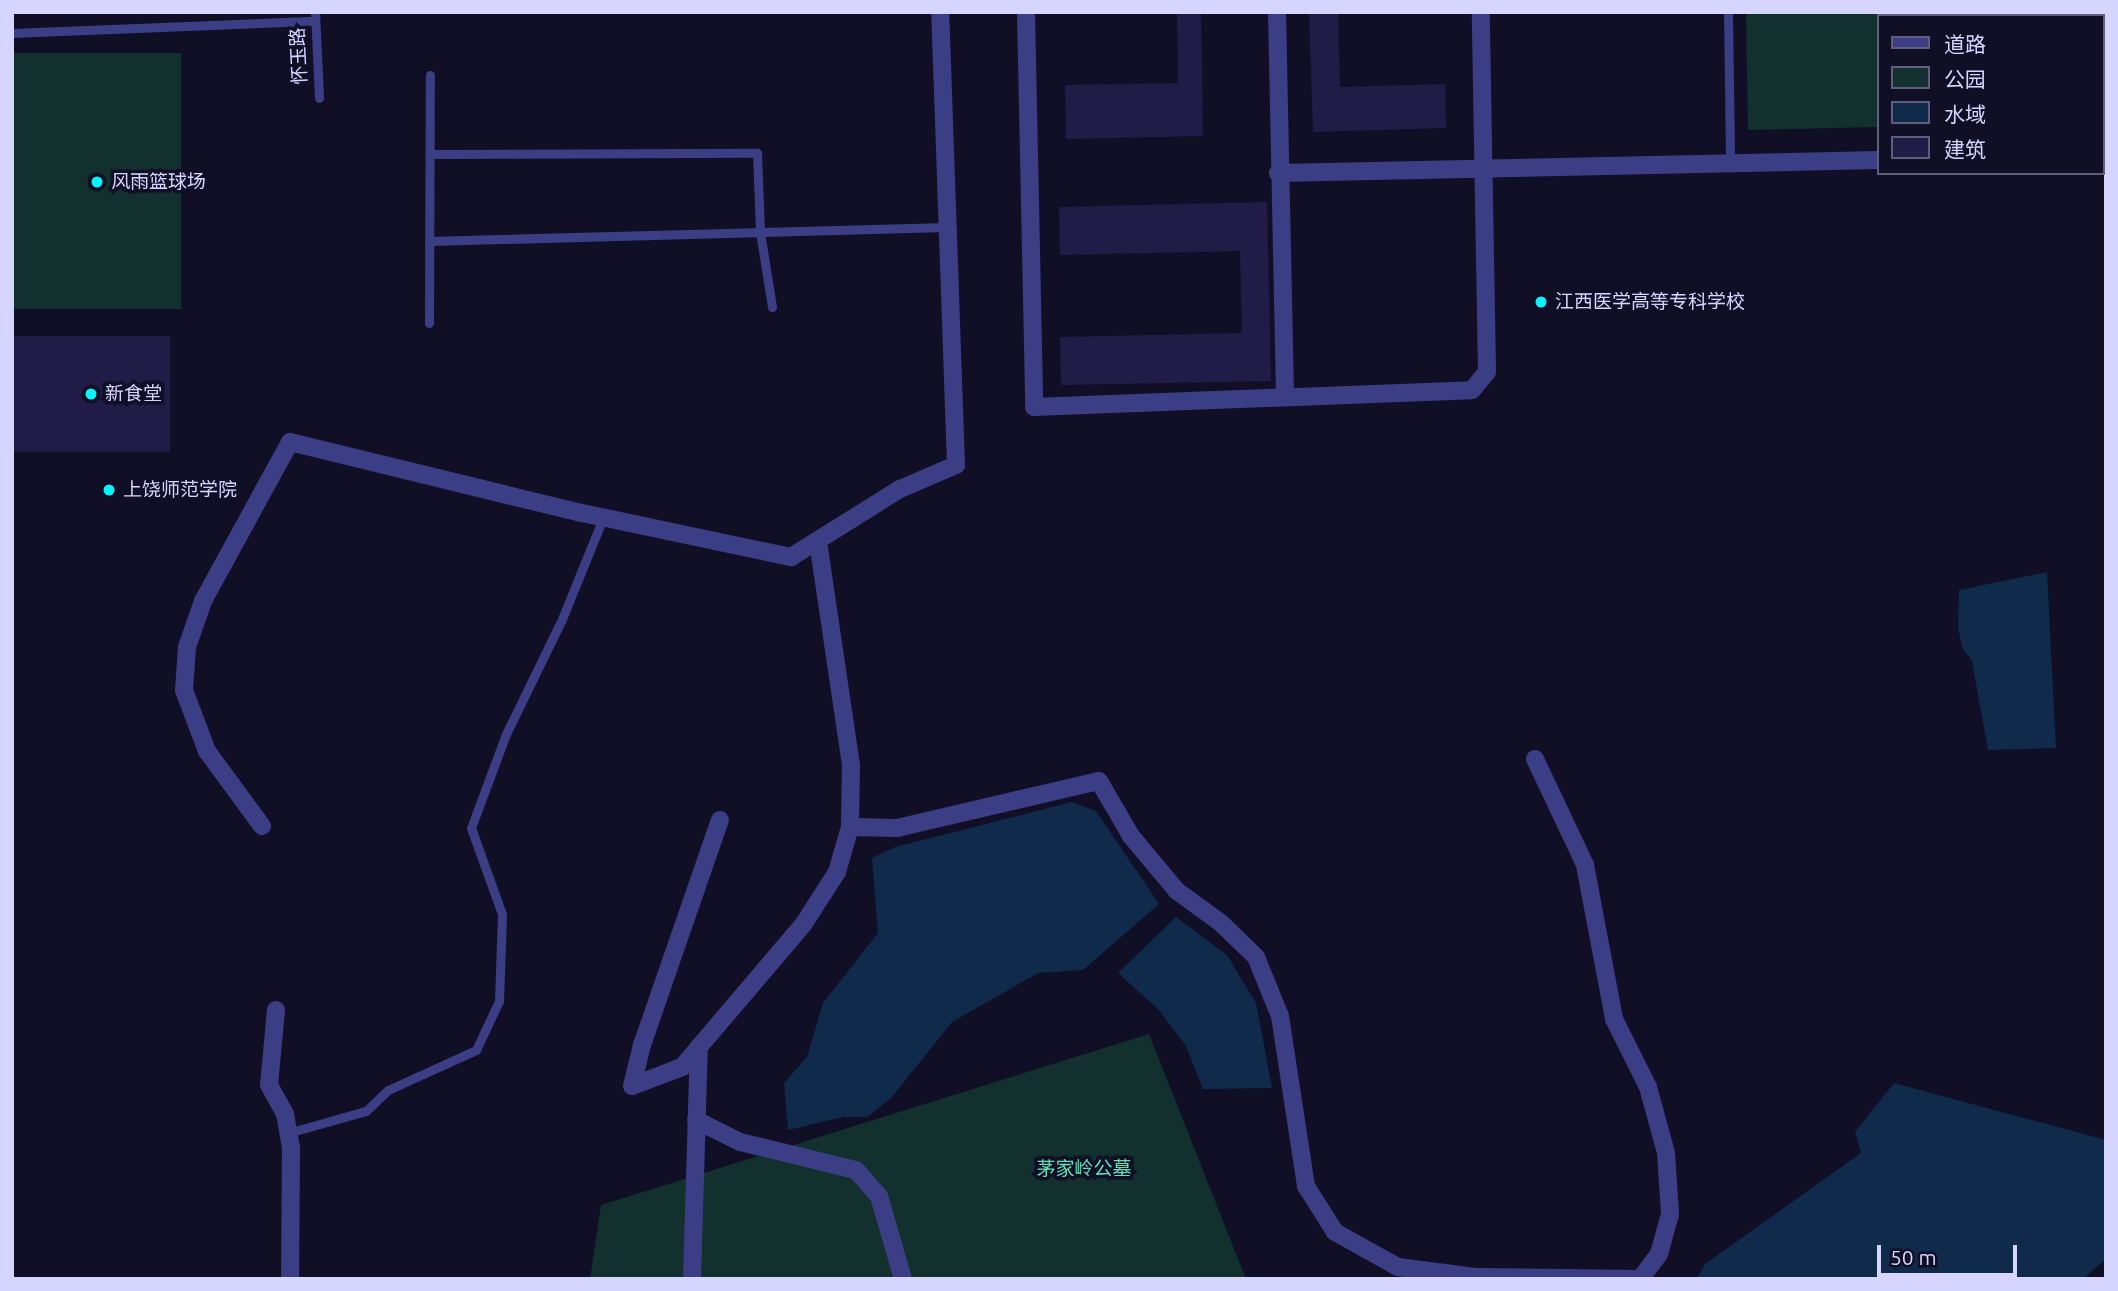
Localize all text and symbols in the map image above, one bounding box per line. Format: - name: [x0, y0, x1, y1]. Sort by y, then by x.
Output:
- legend: [1876, 14, 2104, 175]
- street label: 怀玉路: [286, 27, 312, 85]
- text: 道路: [1944, 32, 1986, 56]
- text: 公园: [1944, 67, 1986, 91]
- text: 水域: [1944, 102, 1986, 126]
- text: 建筑: [1944, 137, 1986, 161]
- place label: 风雨篮球场: [111, 171, 206, 193]
- marker: 风雨篮球场: [89, 174, 105, 190]
- place label: 江西医学高等专科学校: [1555, 291, 1745, 313]
- marker: 江西医学高等专科学校: [1533, 294, 1549, 310]
- place label: 新食堂: [105, 383, 162, 405]
- marker: 新食堂: [83, 386, 99, 402]
- place label: 上饶师范学院: [123, 479, 237, 501]
- marker: 上饶师范学院: [101, 482, 117, 498]
- park label: 茅家岭公墓: [1037, 1158, 1131, 1180]
- scale bar: [1880, 1232, 2020, 1276]
- text: 50 m: [1890, 1245, 1937, 1269]

